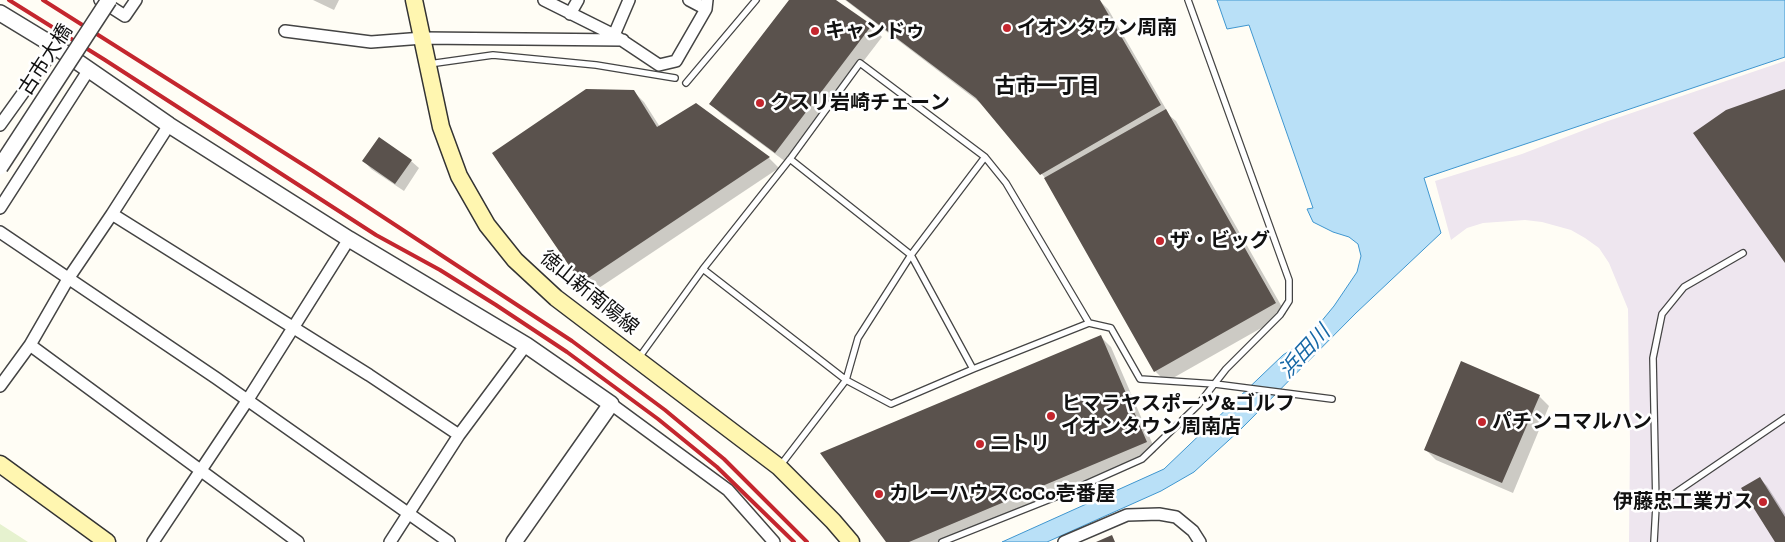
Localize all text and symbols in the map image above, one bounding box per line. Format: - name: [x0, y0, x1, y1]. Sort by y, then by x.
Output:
- place label: イオンタウン周南: [1017, 16, 1177, 40]
- place label: キャンドゥ: [825, 19, 925, 43]
- street label: 古市大橋: [14, 20, 78, 100]
- marker: イオンタウン周南: [1001, 22, 1013, 34]
- marker: キャンドゥ: [809, 25, 821, 37]
- district label: 古市一丁目: [995, 74, 1099, 100]
- place label: クスリ岩崎チェーン: [770, 91, 950, 115]
- marker: クスリ岩崎チェーン: [754, 97, 766, 109]
- place label: ザ・ビッグ: [1170, 229, 1270, 253]
- marker: ザ・ビッグ: [1154, 235, 1166, 247]
- street label: 徳山新南陽線: [535, 246, 643, 340]
- water label: 浜田川: [1274, 320, 1336, 384]
- place label: ヒマラヤスポーツ&ゴルフ イオンタウン周南店: [1061, 392, 1295, 439]
- marker: ヒマラヤスポーツ&ゴルフ イオンタウン周南店: [1045, 410, 1057, 422]
- place label: パチンコマルハン: [1492, 410, 1652, 434]
- marker: パチンコマルハン: [1476, 416, 1488, 428]
- place label: ニトリ: [990, 432, 1050, 456]
- marker: ニトリ: [974, 438, 986, 450]
- place label: カレーハウスCoCo壱番屋: [889, 482, 1116, 506]
- marker: カレーハウスCoCo壱番屋: [873, 488, 885, 500]
- place label: 伊藤忠工業ガス: [1613, 490, 1753, 514]
- marker: 伊藤忠工業ガス: [1757, 496, 1769, 508]

